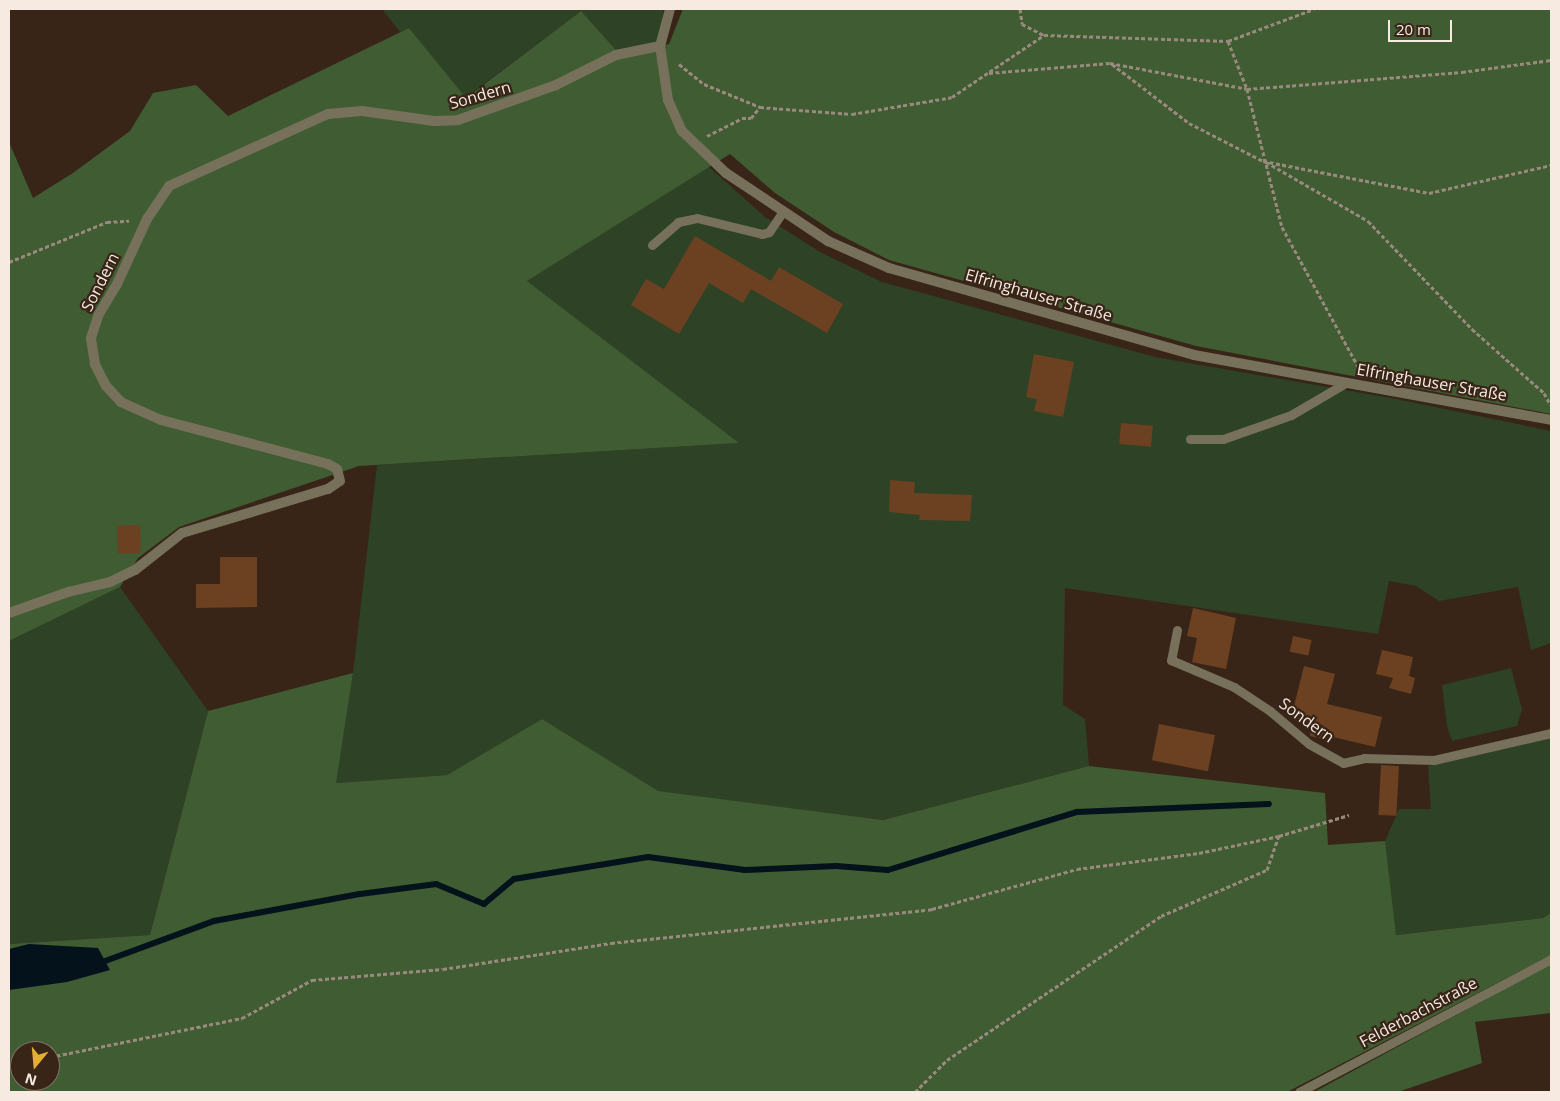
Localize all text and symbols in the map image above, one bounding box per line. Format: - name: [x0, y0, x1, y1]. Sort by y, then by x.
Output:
- scale bar: [1390, 10, 1454, 42]
- text: 20 m: [1396, 19, 1431, 39]
- street label: Sondern: [447, 77, 513, 113]
- street label: Sondern: [77, 249, 123, 315]
- street label: Elfringhauser Straße: [963, 265, 1115, 325]
- street label: Elfringhauser Straße: [1355, 359, 1509, 405]
- street label: Sondern: [1276, 694, 1338, 746]
- street label: Felderbachstraße: [1356, 973, 1480, 1051]
- north arrow: [10, 1041, 60, 1091]
- text: N: [23, 1069, 39, 1091]

